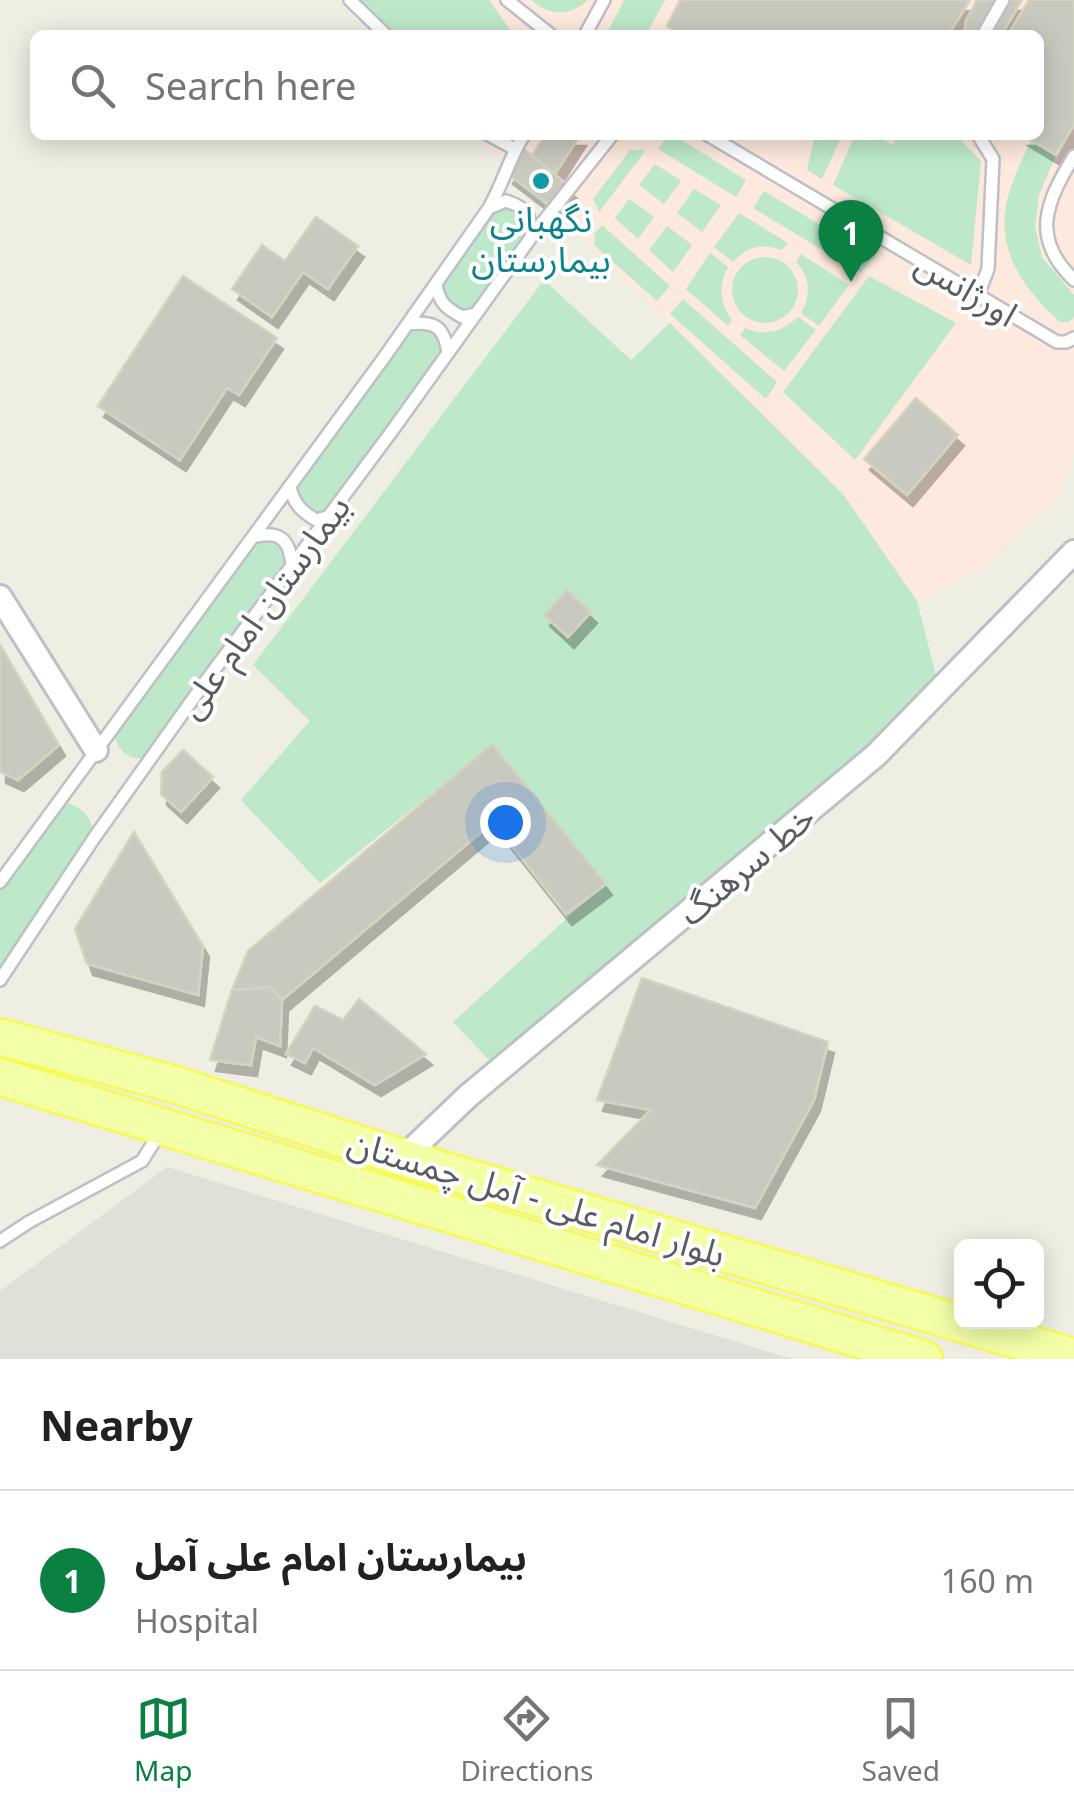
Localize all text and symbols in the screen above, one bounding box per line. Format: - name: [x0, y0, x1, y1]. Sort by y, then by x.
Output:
- search box: [30, 30, 1044, 140]
- icon: search: [65, 58, 120, 113]
- text: Search here: [145, 59, 356, 111]
- marker: نگهبانی بیمارستان: [530, 170, 552, 192]
- place label: نگهبانی بیمارستان: [471, 195, 611, 282]
- pin: 1: [818, 200, 884, 282]
- street label: اورژانس: [907, 239, 1027, 337]
- street label: بیمارستان امام علی: [166, 485, 363, 729]
- street label: خط سرهنگ: [668, 793, 824, 935]
- your location: [480, 797, 531, 848]
- street label: بلوار امام علی - آمل چمستان: [342, 1117, 731, 1281]
- map controls: [954, 1239, 1044, 1329]
- button: locate: [954, 1239, 1044, 1329]
- text: Nearby: [40, 1396, 193, 1453]
- text: بیمارستان امام علی آمل: [135, 1530, 527, 1582]
- text: 1: [63, 1559, 82, 1602]
- text: 160 m: [941, 1559, 1034, 1602]
- text: Hospital: [135, 1599, 259, 1642]
- tab: Map: [134, 1691, 192, 1789]
- tab: Directions: [461, 1691, 593, 1789]
- tab: Saved: [862, 1691, 940, 1789]

